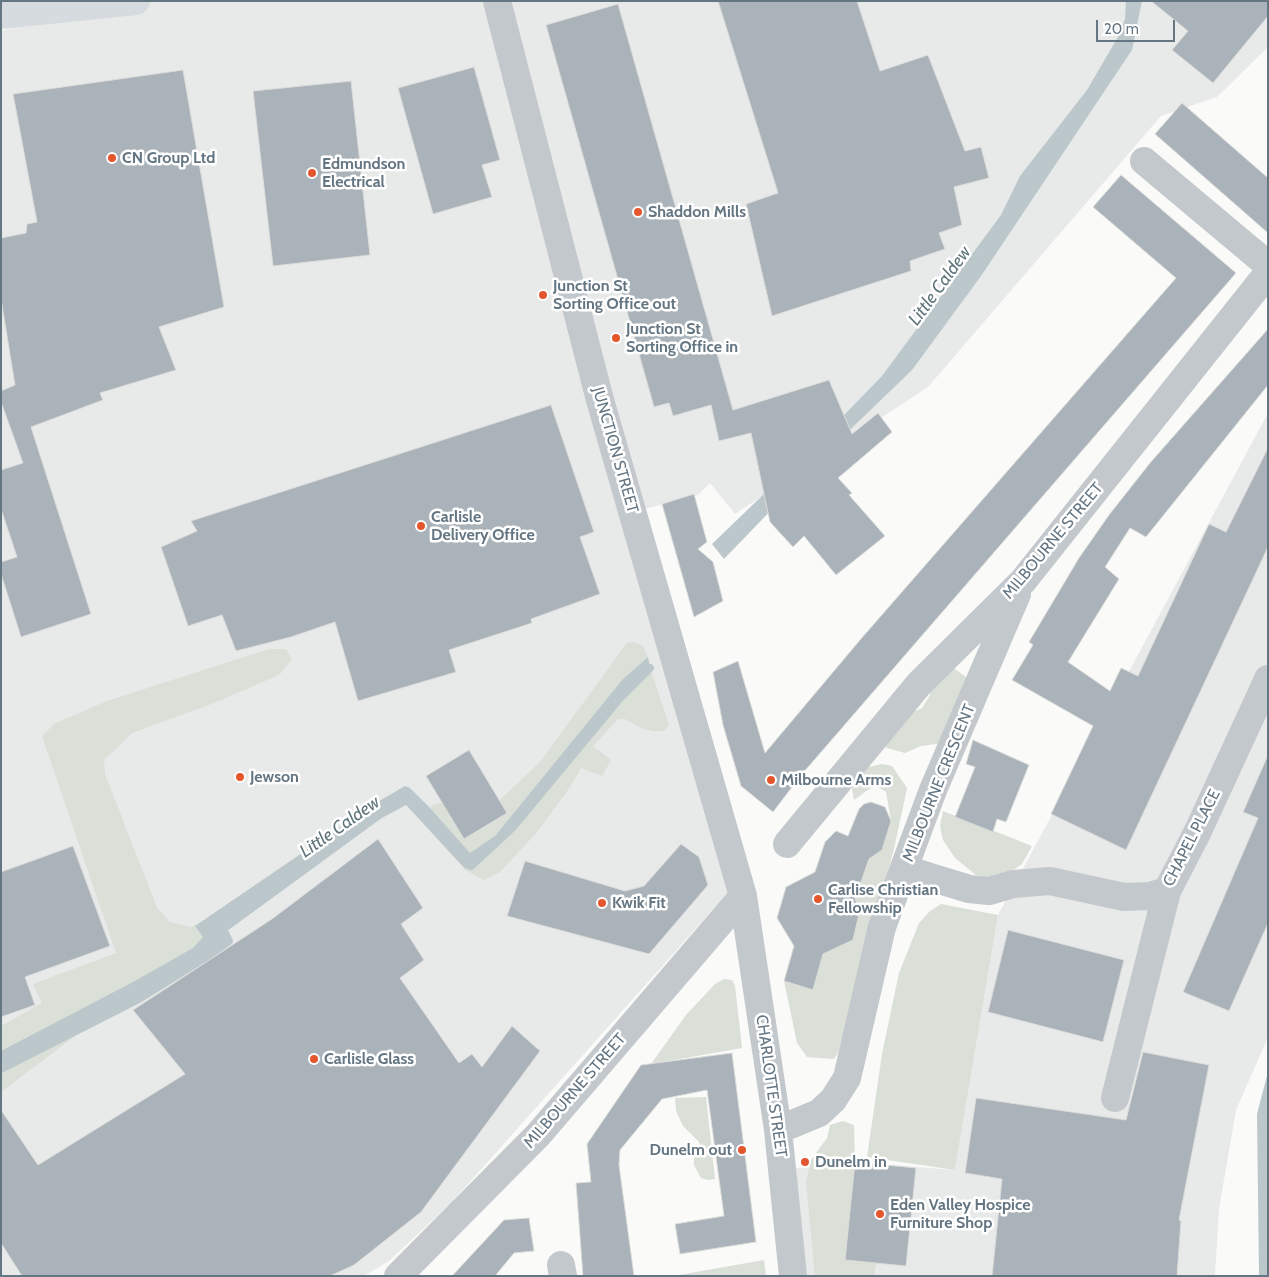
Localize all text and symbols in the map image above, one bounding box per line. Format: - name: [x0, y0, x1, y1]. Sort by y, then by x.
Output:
- scale bar: [1099, 10, 1178, 42]
- text: 20 m: [1104, 20, 1139, 38]
- place label: CN Group Ltd: [122, 148, 215, 168]
- marker: CN Group Ltd: [106, 152, 118, 164]
- place label: Edmundson Electrical: [322, 154, 405, 192]
- marker: Edmundson Electrical: [306, 167, 318, 179]
- place label: Shaddon Mills: [648, 202, 746, 222]
- marker: Shaddon Mills: [632, 206, 644, 218]
- water label: Little Caldew: [904, 242, 976, 330]
- place label: Junction St Sorting Office out: [553, 276, 676, 314]
- marker: Junction St Sorting Office out: [537, 289, 549, 301]
- place label: Junction St Sorting Office in: [626, 319, 738, 357]
- marker: Junction St Sorting Office in: [610, 332, 622, 344]
- street label: JUNCTION STREET: [588, 385, 642, 515]
- street label: MILBOURNE STREET: [999, 479, 1107, 603]
- place label: Carlisle Delivery Office: [431, 507, 535, 545]
- marker: Carlisle Delivery Office: [415, 520, 427, 532]
- street label: MILBOURNE CRESCENT: [899, 701, 979, 865]
- place label: Jewson: [250, 767, 299, 787]
- place label: Milbourne Arms: [781, 770, 891, 790]
- marker: Jewson: [234, 771, 246, 783]
- marker: Milbourne Arms: [765, 774, 777, 786]
- street label: CHAPEL PLACE: [1159, 786, 1225, 890]
- water label: Little Caldew: [296, 792, 384, 862]
- place label: Carlise Christian Fellowship: [828, 880, 938, 918]
- place label: Kwik Fit: [612, 893, 666, 913]
- marker: Carlise Christian Fellowship: [812, 893, 824, 905]
- marker: Kwik Fit: [596, 897, 608, 909]
- street label: CHARLOTTE STREET: [752, 1014, 790, 1158]
- street label: MILBOURNE STREET: [520, 1030, 630, 1152]
- place label: Carlisle Glass: [324, 1049, 414, 1069]
- marker: Carlisle Glass: [308, 1053, 320, 1065]
- place label: Dunelm out: [650, 1140, 732, 1160]
- marker: Dunelm out: [736, 1144, 748, 1156]
- place label: Dunelm in: [815, 1152, 887, 1172]
- marker: Dunelm in: [799, 1156, 811, 1168]
- place label: Eden Valley Hospice Furniture Shop: [890, 1195, 1030, 1233]
- marker: Eden Valley Hospice Furniture Shop: [874, 1208, 886, 1220]

